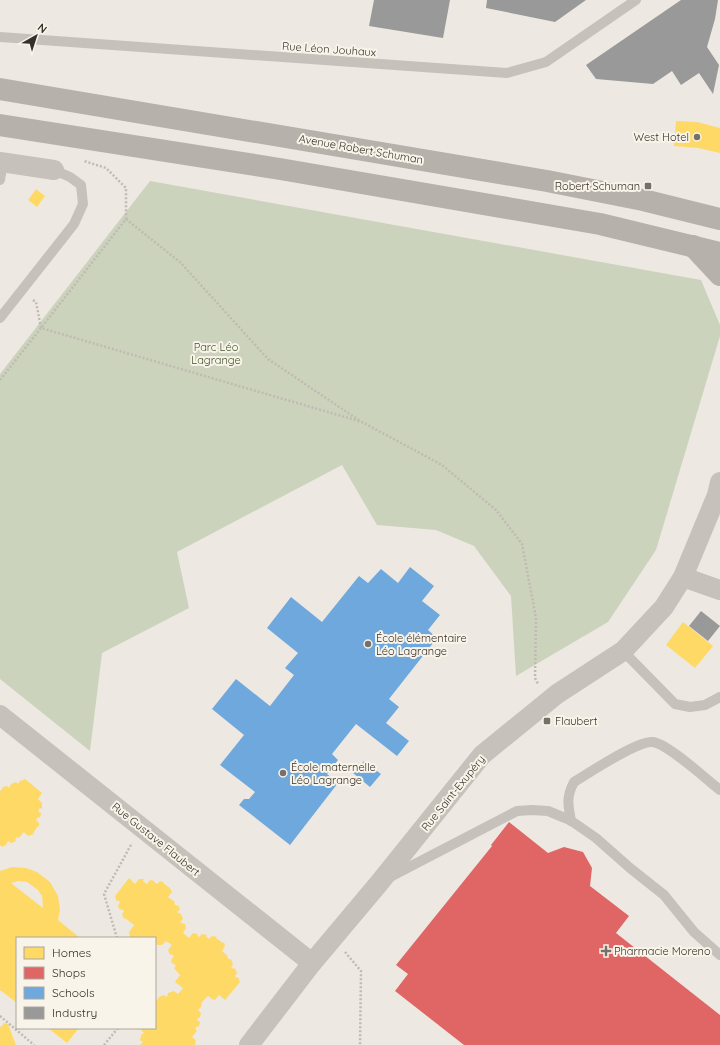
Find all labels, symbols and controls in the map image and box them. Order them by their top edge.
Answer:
north arrow [16,16,56,56]
text: N [35,20,50,36]
street label: Rue Léon Jouhaux [281,39,377,59]
place label: West Hotel [633,130,689,144]
street label: Avenue Robert Schuman [298,131,424,167]
marker: West Hotel [692,132,702,142]
place label: Robert Schuman [555,179,640,193]
marker: Robert Schuman [643,181,653,191]
park label: Parc Léo Lagrange [191,340,241,367]
place label: École élémentaire Léo Lagrange [376,631,467,658]
marker: École élémentaire Léo Lagrange [363,639,373,649]
place label: Flaubert [555,714,598,728]
marker: Flaubert [542,716,552,726]
street label: Rue Saint-Exupéry [418,752,488,834]
place label: École maternelle Léo Lagrange [291,760,376,787]
marker: École maternelle Léo Lagrange [278,768,288,778]
street label: Rue Gustave Flaubert [109,799,203,879]
legend [16,937,156,1029]
place label: Pharmacie Moreno [614,944,711,958]
text: Homes [52,945,92,960]
marker: Pharmacie Moreno [601,946,611,956]
text: Shops [52,965,86,980]
text: Schools [52,985,95,1000]
text: Industry [52,1005,97,1020]

